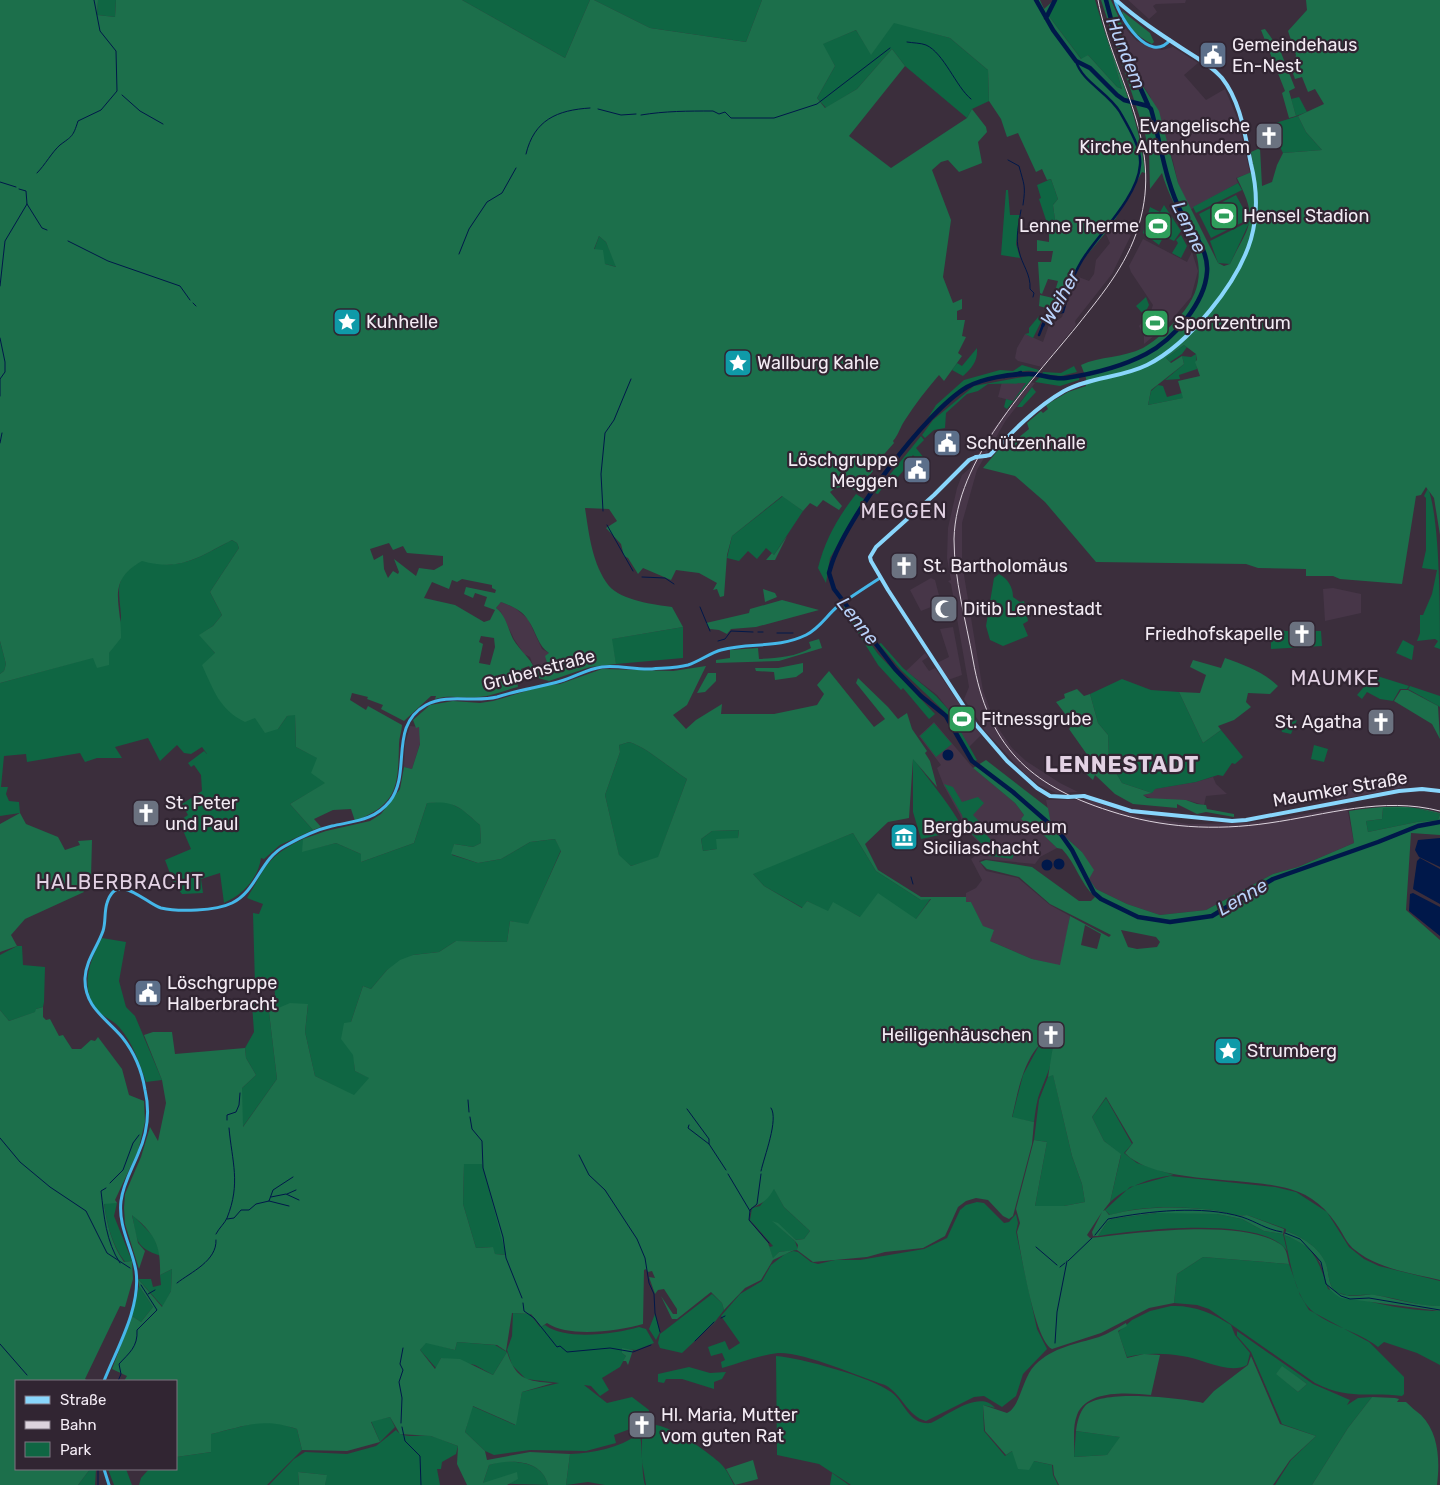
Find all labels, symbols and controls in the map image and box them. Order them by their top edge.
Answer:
water label: Hundem [1101,14,1151,92]
place label: Gemeindehaus En-Nest [1232,34,1357,77]
public building icon: Gemeindehaus En-Nest [1198,40,1228,70]
place label: Evangelische Kirche Altenhundem [1079,115,1250,158]
church icon: Evangelische Kirche Altenhundem [1254,121,1284,151]
water label: Lenne [1167,197,1211,257]
sports icon: Hensel Stadion [1209,201,1239,231]
place label: Hensel Stadion [1243,205,1369,227]
sports icon: Lenne Therme [1143,211,1173,241]
place label: Lenne Therme [1019,215,1139,237]
water label: Weiher [1035,266,1085,330]
place icon: Kuhhelle [332,307,362,337]
sports icon: Sportzentrum [1140,308,1170,338]
place label: Kuhhelle [366,311,438,333]
place label: Sportzentrum [1174,312,1291,334]
place icon: Wallburg Kahle [723,348,753,378]
place label: Wallburg Kahle [757,352,879,374]
public building icon: Schützenhalle [932,428,962,458]
place label: Schützenhalle [966,432,1086,454]
place label: Löschgruppe Meggen [788,449,898,492]
public building icon: Löschgruppe Meggen [902,455,932,485]
district label: MEGGEN [860,499,948,523]
church icon: St. Bartholomäus [889,551,919,581]
place label: St. Bartholomäus [923,555,1068,577]
water label: Lenne [832,592,884,650]
mosque icon: Ditib Lennestadt [929,594,959,624]
place label: Ditib Lennestadt [963,598,1102,620]
church icon: Friedhofskapelle [1287,619,1317,649]
place label: Friedhofskapelle [1145,623,1283,645]
street label: Grubenstraße [481,644,597,696]
district label: MAUMKE [1290,666,1380,690]
sports icon: Fitnessgrube [947,704,977,734]
church icon: St. Agatha [1366,707,1396,737]
place label: Fitnessgrube [981,708,1091,730]
place label: St. Agatha [1275,711,1362,733]
district label: LENNESTADT [1045,751,1199,778]
street label: Maumker Straße [1271,766,1409,812]
place label: St. Peter und Paul [165,792,238,835]
church icon: St. Peter und Paul [131,798,161,828]
place label: Bergbaumuseum Siciliaschacht [923,816,1067,859]
museum icon: Bergbaumuseum Siciliaschacht [889,822,919,852]
district label: HALBERBRACHT [36,870,204,894]
water label: Lenne [1213,873,1272,921]
place label: Löschgruppe Halberbracht [167,972,277,1015]
public building icon: Löschgruppe Halberbracht [133,978,163,1008]
church icon: Heiligenhäuschen [1036,1020,1066,1050]
place label: Heiligenhäuschen [881,1024,1032,1046]
place icon: Strumberg [1213,1036,1243,1066]
place label: Strumberg [1247,1040,1337,1062]
legend [15,1380,178,1470]
text: Straße [60,1391,106,1409]
place label: Hl. Maria, Mutter vom guten Rat [661,1404,798,1447]
church icon: Hl. Maria, Mutter vom guten Rat [627,1410,657,1440]
text: Bahn [60,1416,97,1434]
text: Park [60,1441,91,1459]

